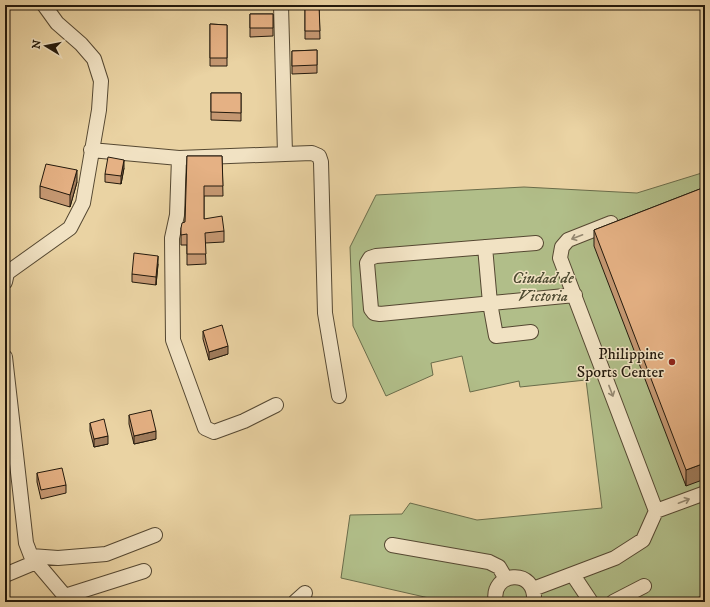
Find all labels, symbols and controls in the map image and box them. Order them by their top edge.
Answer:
north arrow [26,26,66,66]
text: N [29,39,45,50]
one-way arrow [572,233,584,241]
park label: Ciudad de Victoria [512,268,574,306]
place label: Philippine Sports Center [577,344,664,382]
marker: Philippine Sports Center [667,357,677,367]
one-way arrow [608,384,616,396]
one-way arrow [678,497,690,505]

